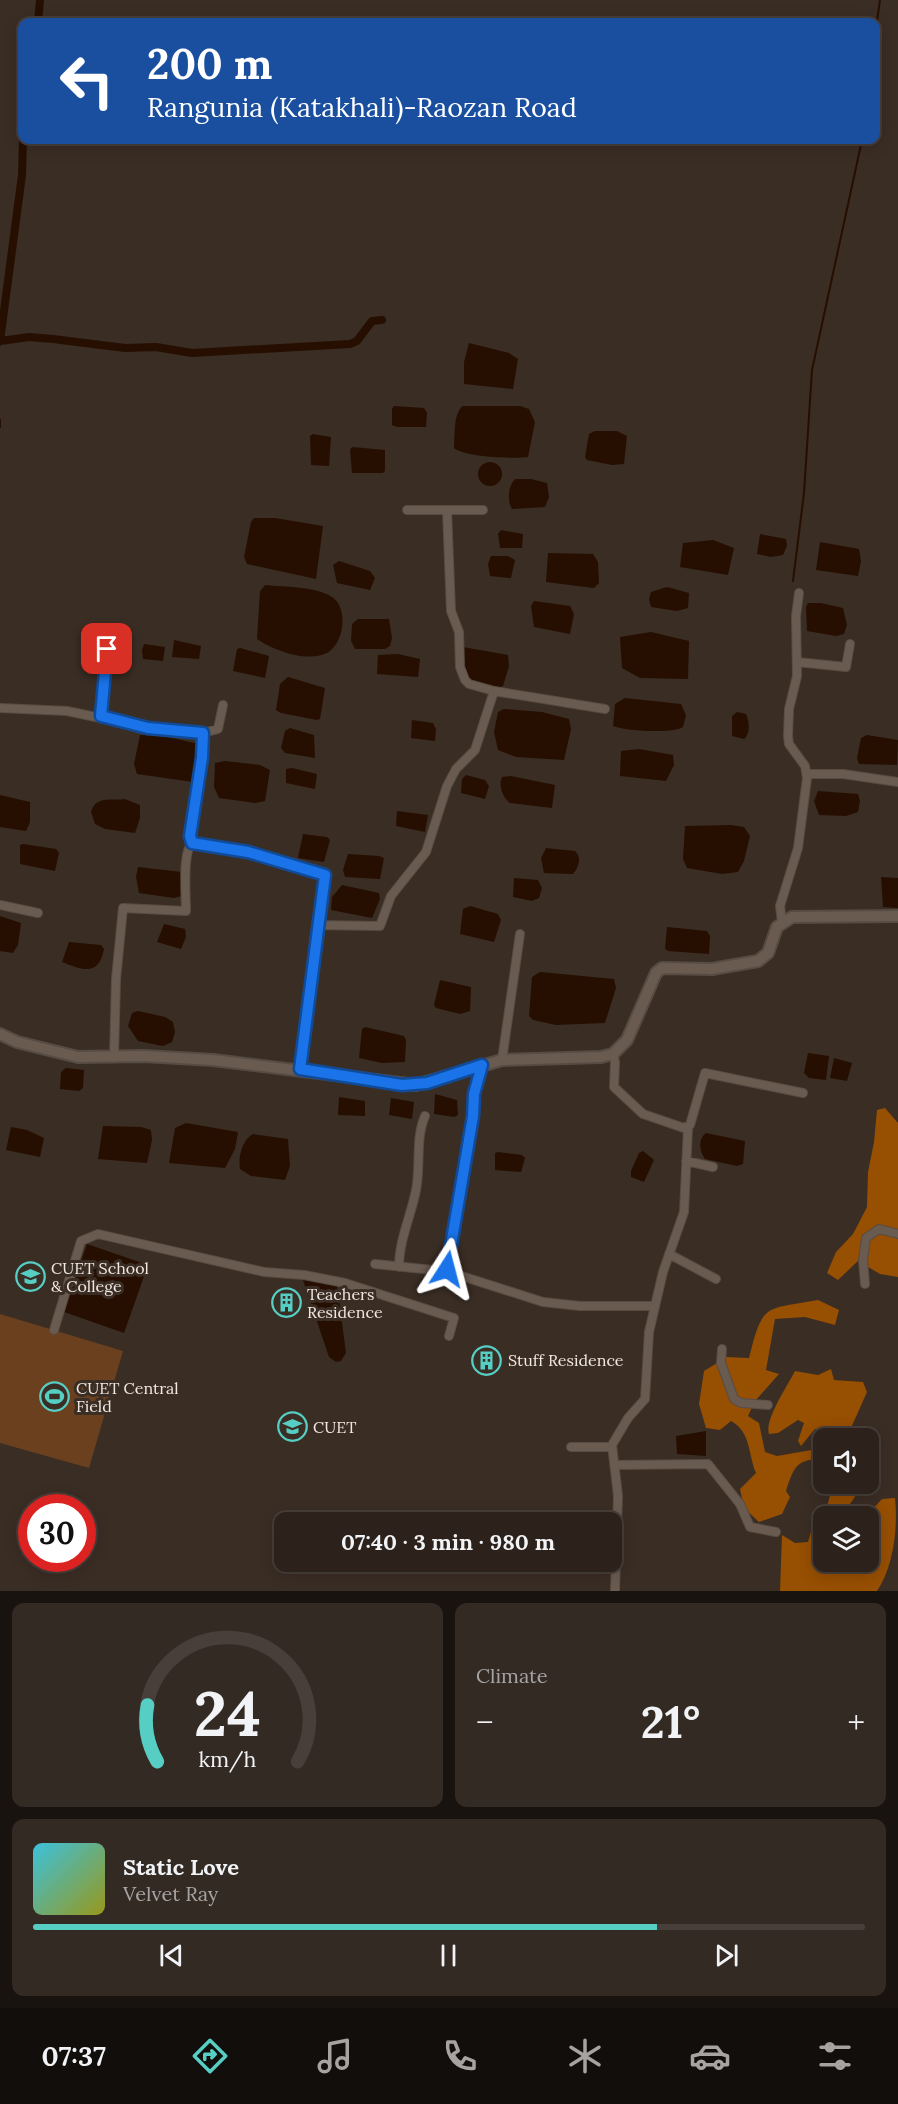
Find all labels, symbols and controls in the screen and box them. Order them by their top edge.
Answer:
text: 200 m [147,37,273,91]
icon: left [48,42,126,120]
text: Rangunia (Katakhali)-Raozan Road [147,90,577,124]
pin [81,623,132,674]
icon: arrive [90,632,123,665]
position arrow [415,1237,479,1301]
place label: CUET School & College [51,1258,149,1296]
school or university icon: CUET School & College [14,1261,46,1293]
place label: Teachers Residence [307,1284,383,1322]
building icon: Teachers Residence [270,1287,302,1319]
building icon: Stuff Residence [471,1344,503,1376]
place label: Stuff Residence [508,1350,624,1370]
place label: CUET Central Field [76,1378,179,1416]
sports icon: CUET Central Field [39,1381,71,1413]
school or university icon: CUET [276,1411,308,1443]
place label: CUET [313,1417,356,1437]
map controls [813,1428,879,1572]
button: sound [813,1428,879,1494]
speed limit sign: 30 [18,1494,96,1572]
button: layers [813,1506,879,1572]
text: 07:40 · 3 min · 980 m [341,1528,555,1556]
text: Climate [476,1663,548,1688]
text: 24 [194,1673,261,1753]
text: 21° [641,1693,700,1750]
text: − [476,1701,494,1743]
text: + [847,1701,865,1743]
text: km/h [199,1745,257,1773]
text: Static Love [123,1853,239,1881]
text: Velvet Ray [123,1881,218,1906]
icon: previous [155,1939,188,1972]
icon: pause [432,1939,465,1972]
icon: next [710,1939,743,1972]
icon: directions [189,2035,231,2077]
icon: music [314,2035,356,2077]
icon: phone [439,2035,481,2077]
icon: climate [564,2035,606,2077]
icon: car [689,2035,731,2077]
icon: filters [814,2035,856,2077]
text: 07:37 [42,2039,106,2073]

